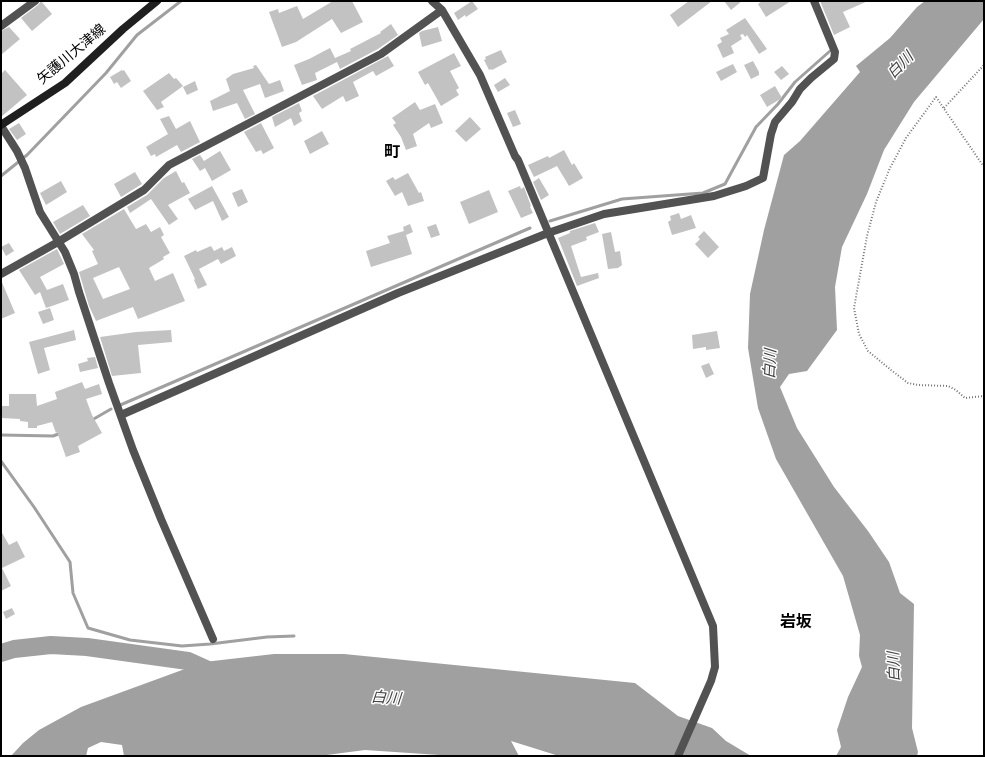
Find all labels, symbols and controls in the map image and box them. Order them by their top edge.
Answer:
street label: 矢護川大津線 [34,22,110,88]
water label: 白川 [884,49,918,83]
district label: 町 [384,143,400,163]
water label: 白川 [761,349,781,379]
district label: 岩坂 [780,613,812,633]
water label: 白川 [885,652,905,682]
water label: 白川 [370,689,402,709]

